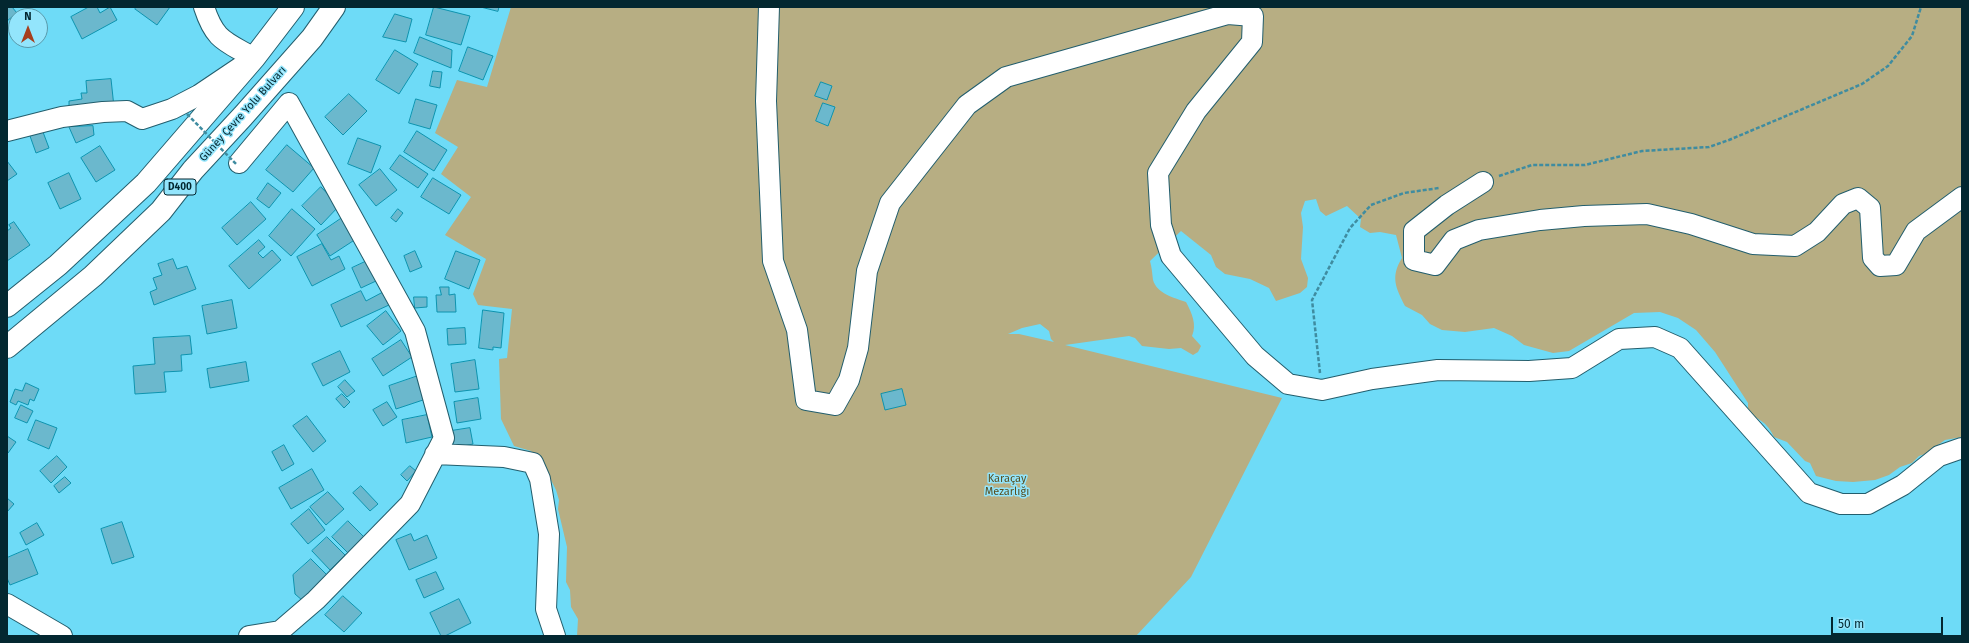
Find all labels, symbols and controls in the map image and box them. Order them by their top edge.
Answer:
north arrow [8,8,48,48]
text: N [24,10,32,23]
street label: Güney Çevre Yolu Bulvarı [197,64,289,164]
road number: D400 [164,179,196,195]
park label: Karaçay Mezarlığı [985,472,1029,498]
scale bar [1833,609,1945,635]
text: 50 m [1838,617,1864,631]

